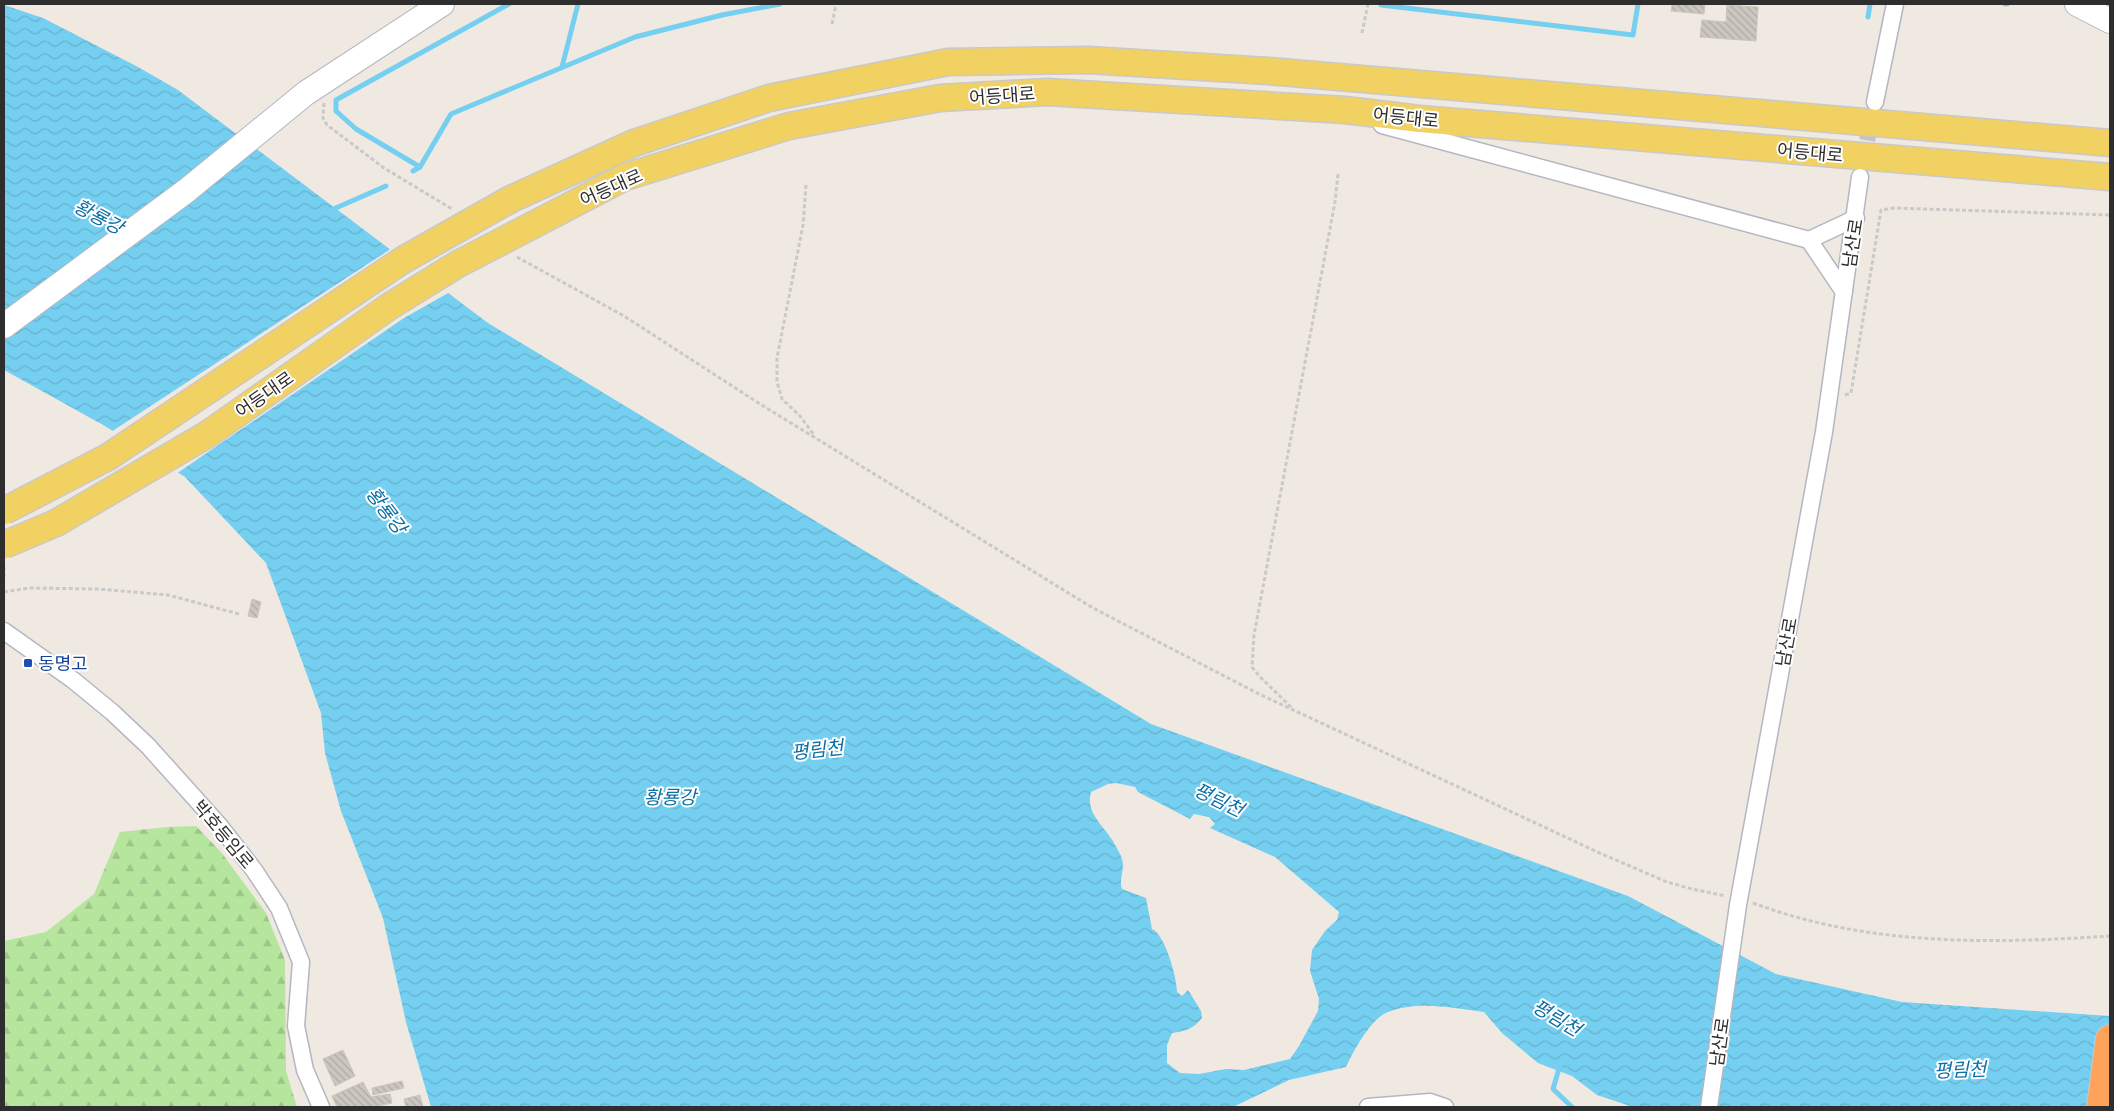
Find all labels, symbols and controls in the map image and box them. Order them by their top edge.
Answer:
street label: 어등대로 [968,82,1036,108]
street label: 어등대로 [1372,103,1440,131]
street label: 어등대로 [1776,138,1844,166]
street label: 어등대로 [576,163,646,211]
water label: 황룡강 [70,194,130,240]
street label: 남산로 [1837,217,1867,269]
street label: 어등대로 [231,366,297,422]
water label: 황룡강 [362,482,413,540]
street label: 남산로 [1771,616,1801,668]
place label: 동명고 [38,652,88,674]
marker: 동명고 [22,657,34,669]
water label: 평림천 [790,735,846,763]
water label: 평림천 [1190,777,1249,821]
water label: 황룡강 [644,785,699,808]
street label: 박호등임로 [189,795,259,873]
water label: 평림천 [1529,994,1587,1041]
street label: 남산로 [1705,1016,1733,1068]
water label: 평림천 [1933,1057,1988,1081]

